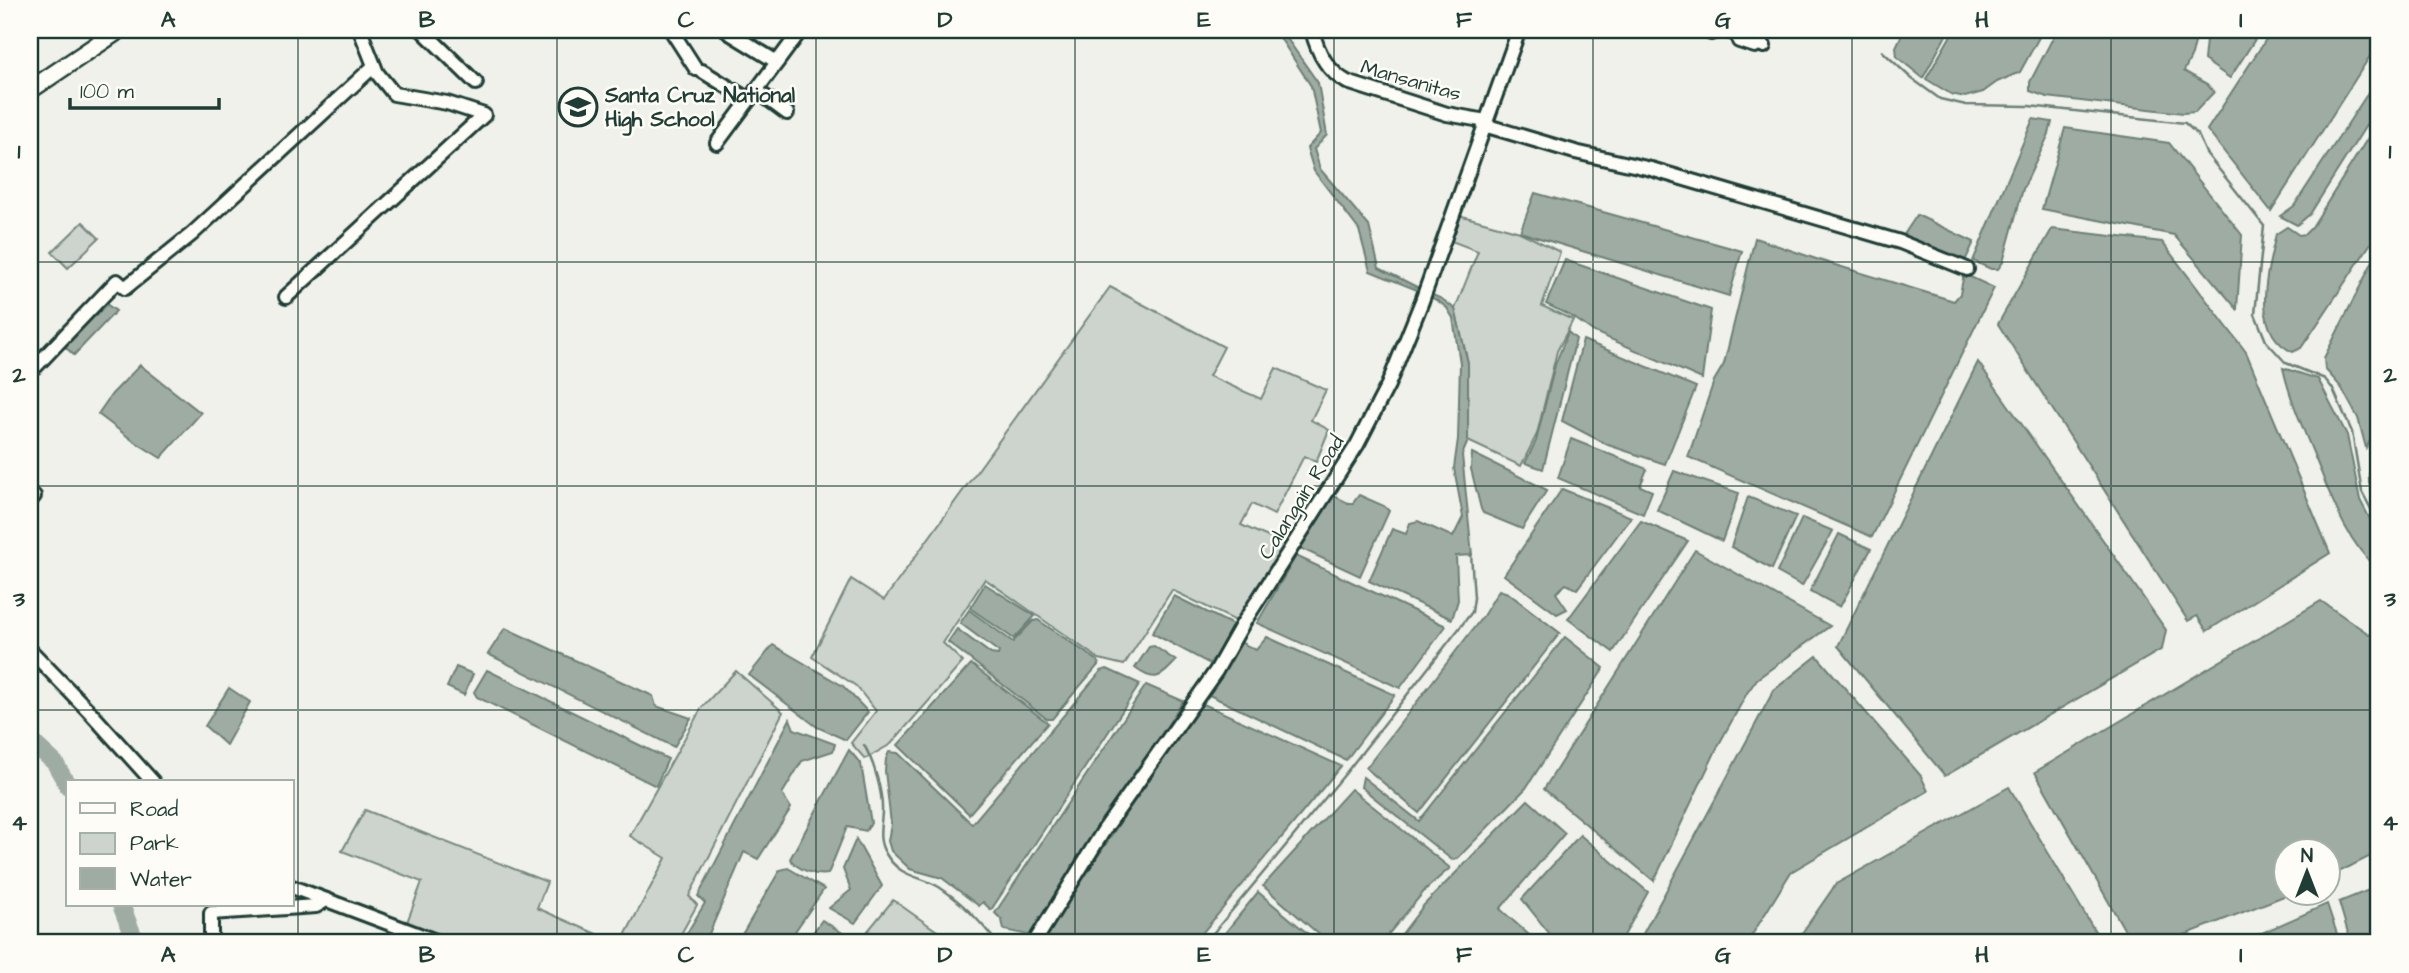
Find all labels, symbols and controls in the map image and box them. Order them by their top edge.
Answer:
text: A [161,4,176,36]
text: B [419,4,436,36]
text: C [678,4,695,36]
text: D [938,4,953,36]
text: E [1197,4,1211,36]
text: F [1456,4,1473,36]
text: G [1715,4,1731,36]
text: H [1975,4,1989,36]
text: I [2239,4,2243,36]
street label: Mansanitas [1357,52,1464,109]
scale bar [70,66,219,110]
text: 100 m [80,77,135,106]
place label: Santa Cruz National High School [604,81,796,136]
school or university icon: Santa Cruz National High School [557,86,599,128]
text: 1 [18,135,21,167]
text: 1 [2389,135,2392,167]
text: 2 [11,359,26,391]
text: 2 [2382,359,2397,391]
street label: Calangain Road [1252,429,1353,566]
text: 3 [12,583,25,615]
text: 3 [2383,583,2396,615]
legend [66,780,294,906]
text: Road [130,795,178,824]
text: 4 [11,807,27,839]
text: 4 [2382,807,2398,839]
text: Park [130,829,179,858]
north arrow [2272,836,2342,906]
text: N [2301,843,2313,870]
text: Water [130,865,192,894]
text: A [161,939,176,971]
text: B [419,939,436,971]
text: C [678,939,695,971]
text: D [938,939,953,971]
text: E [1197,939,1211,971]
text: F [1456,939,1473,971]
text: G [1715,939,1731,971]
text: H [1975,939,1989,971]
text: I [2239,939,2243,971]

